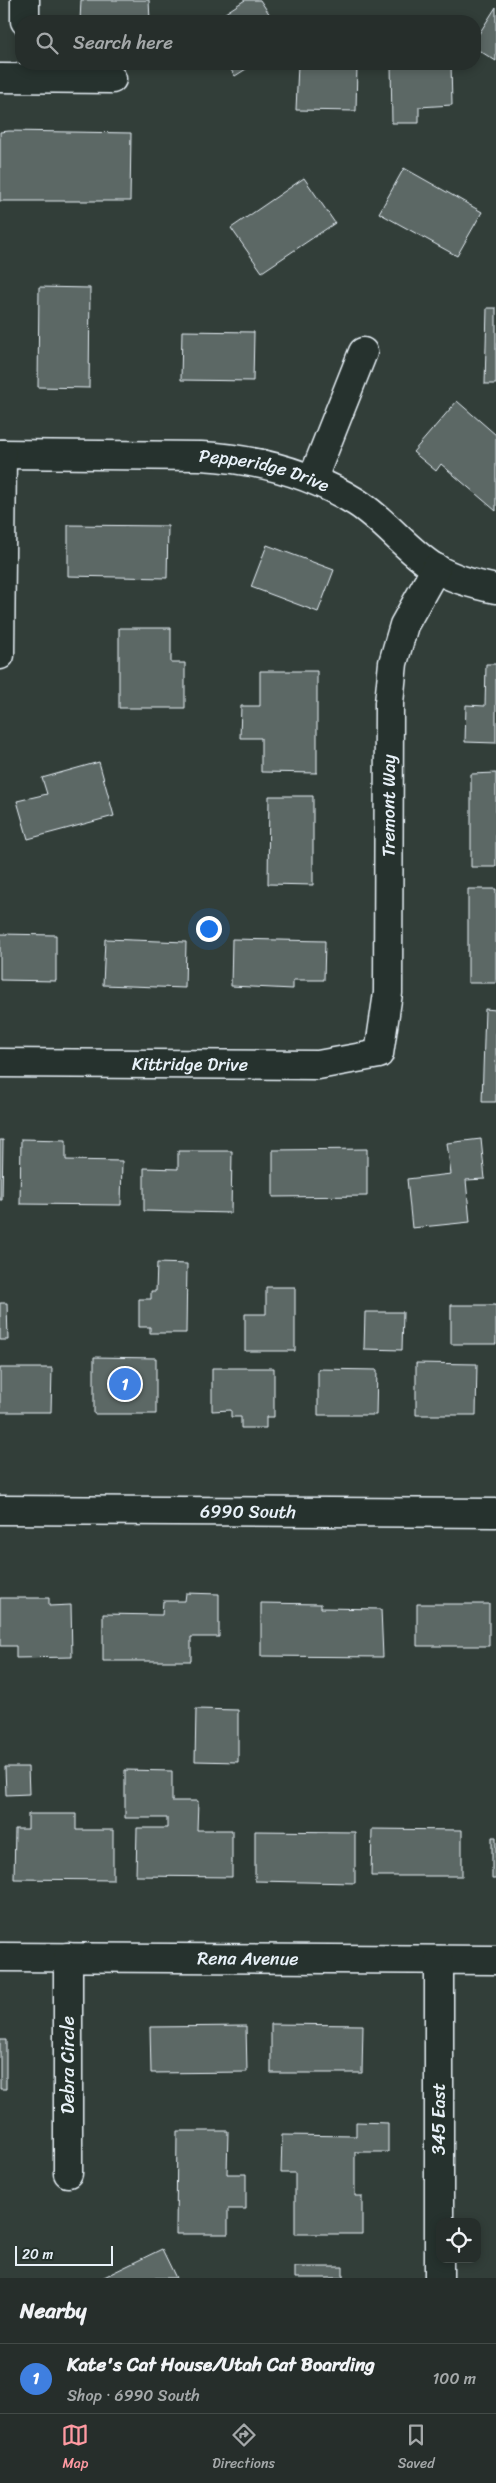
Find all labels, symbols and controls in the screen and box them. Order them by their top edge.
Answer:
search box [15,15,481,70]
text: Search here [73,26,173,59]
icon: search [33,29,61,57]
street label: Pepperidge Drive [198,440,335,501]
street label: Tremont Way [372,754,405,857]
your location [196,916,222,942]
street label: Kittridge Drive [132,1048,248,1081]
pin: 1 [109,1365,141,1403]
street label: 6990 South [200,1495,296,1528]
street label: Rena Avenue [197,1942,299,1975]
street label: Debra Circle [52,2016,84,2114]
street label: 345 East [423,2083,455,2155]
map controls [436,2218,481,2263]
button: locate [436,2218,481,2263]
text: 20 m [22,2242,53,2267]
scale bar [15,2243,112,2266]
text: Nearby [20,2292,86,2330]
text: Kate's Cat House/Utah Cat Boarding [67,2348,375,2381]
text: 1 [33,2364,39,2393]
text: 100 m [432,2364,476,2393]
text: Shop · 6990 South [67,2381,200,2410]
tab: Map [61,2421,89,2476]
tab: Directions [212,2421,275,2476]
tab: Saved [398,2421,435,2476]

